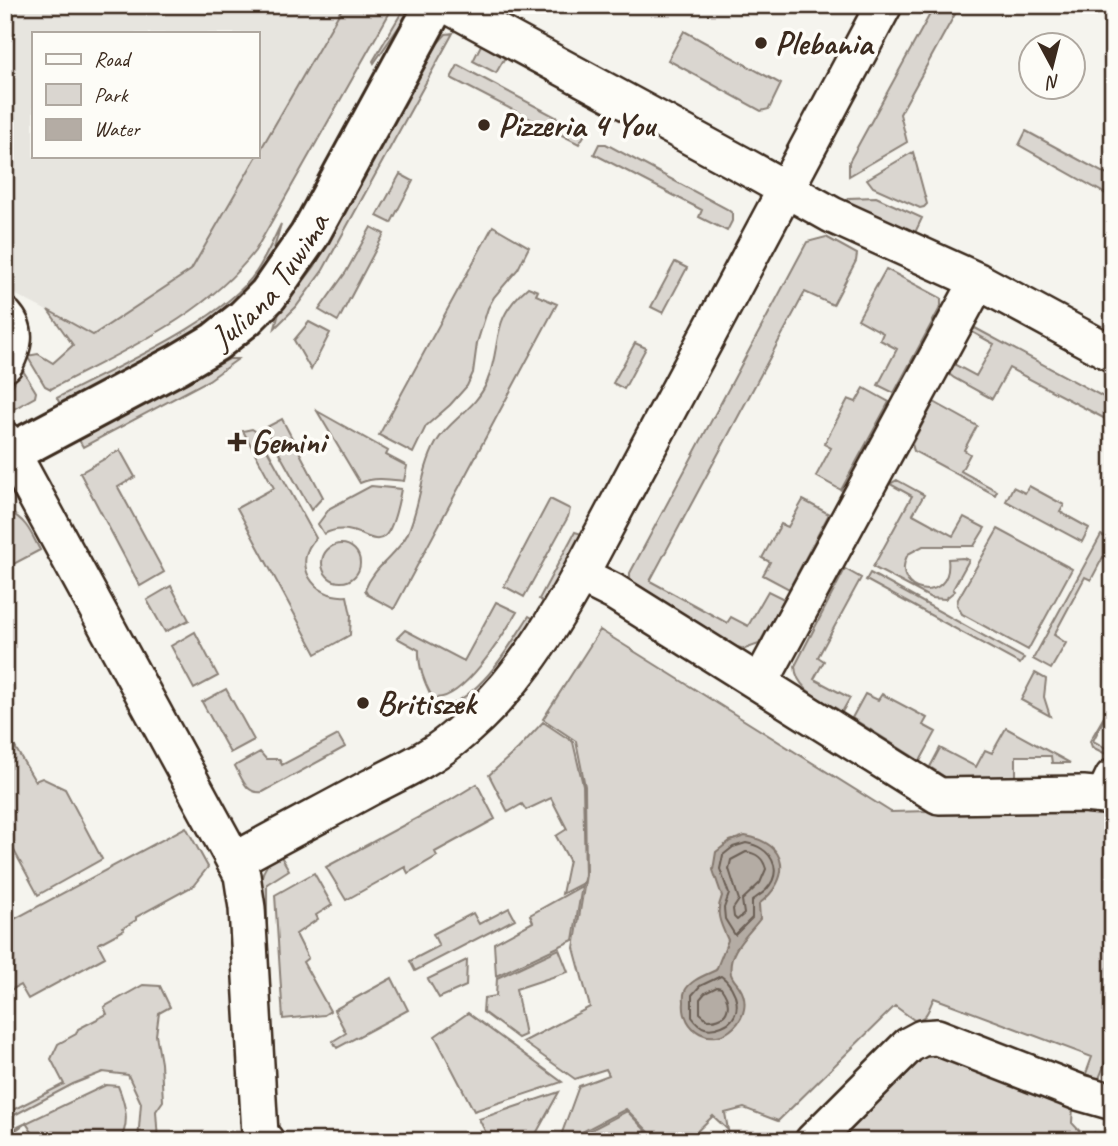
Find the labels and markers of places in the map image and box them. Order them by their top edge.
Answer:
place label: Plebania [775,22,874,64]
marker: Plebania [753,35,769,51]
place label: Pizzeria 4 You [498,104,658,146]
marker: Pizzeria 4 You [476,117,492,133]
place label: Gemini [251,421,330,463]
marker: Gemini [229,434,245,450]
place label: Britiszek [377,682,478,724]
marker: Britiszek [355,695,371,711]

